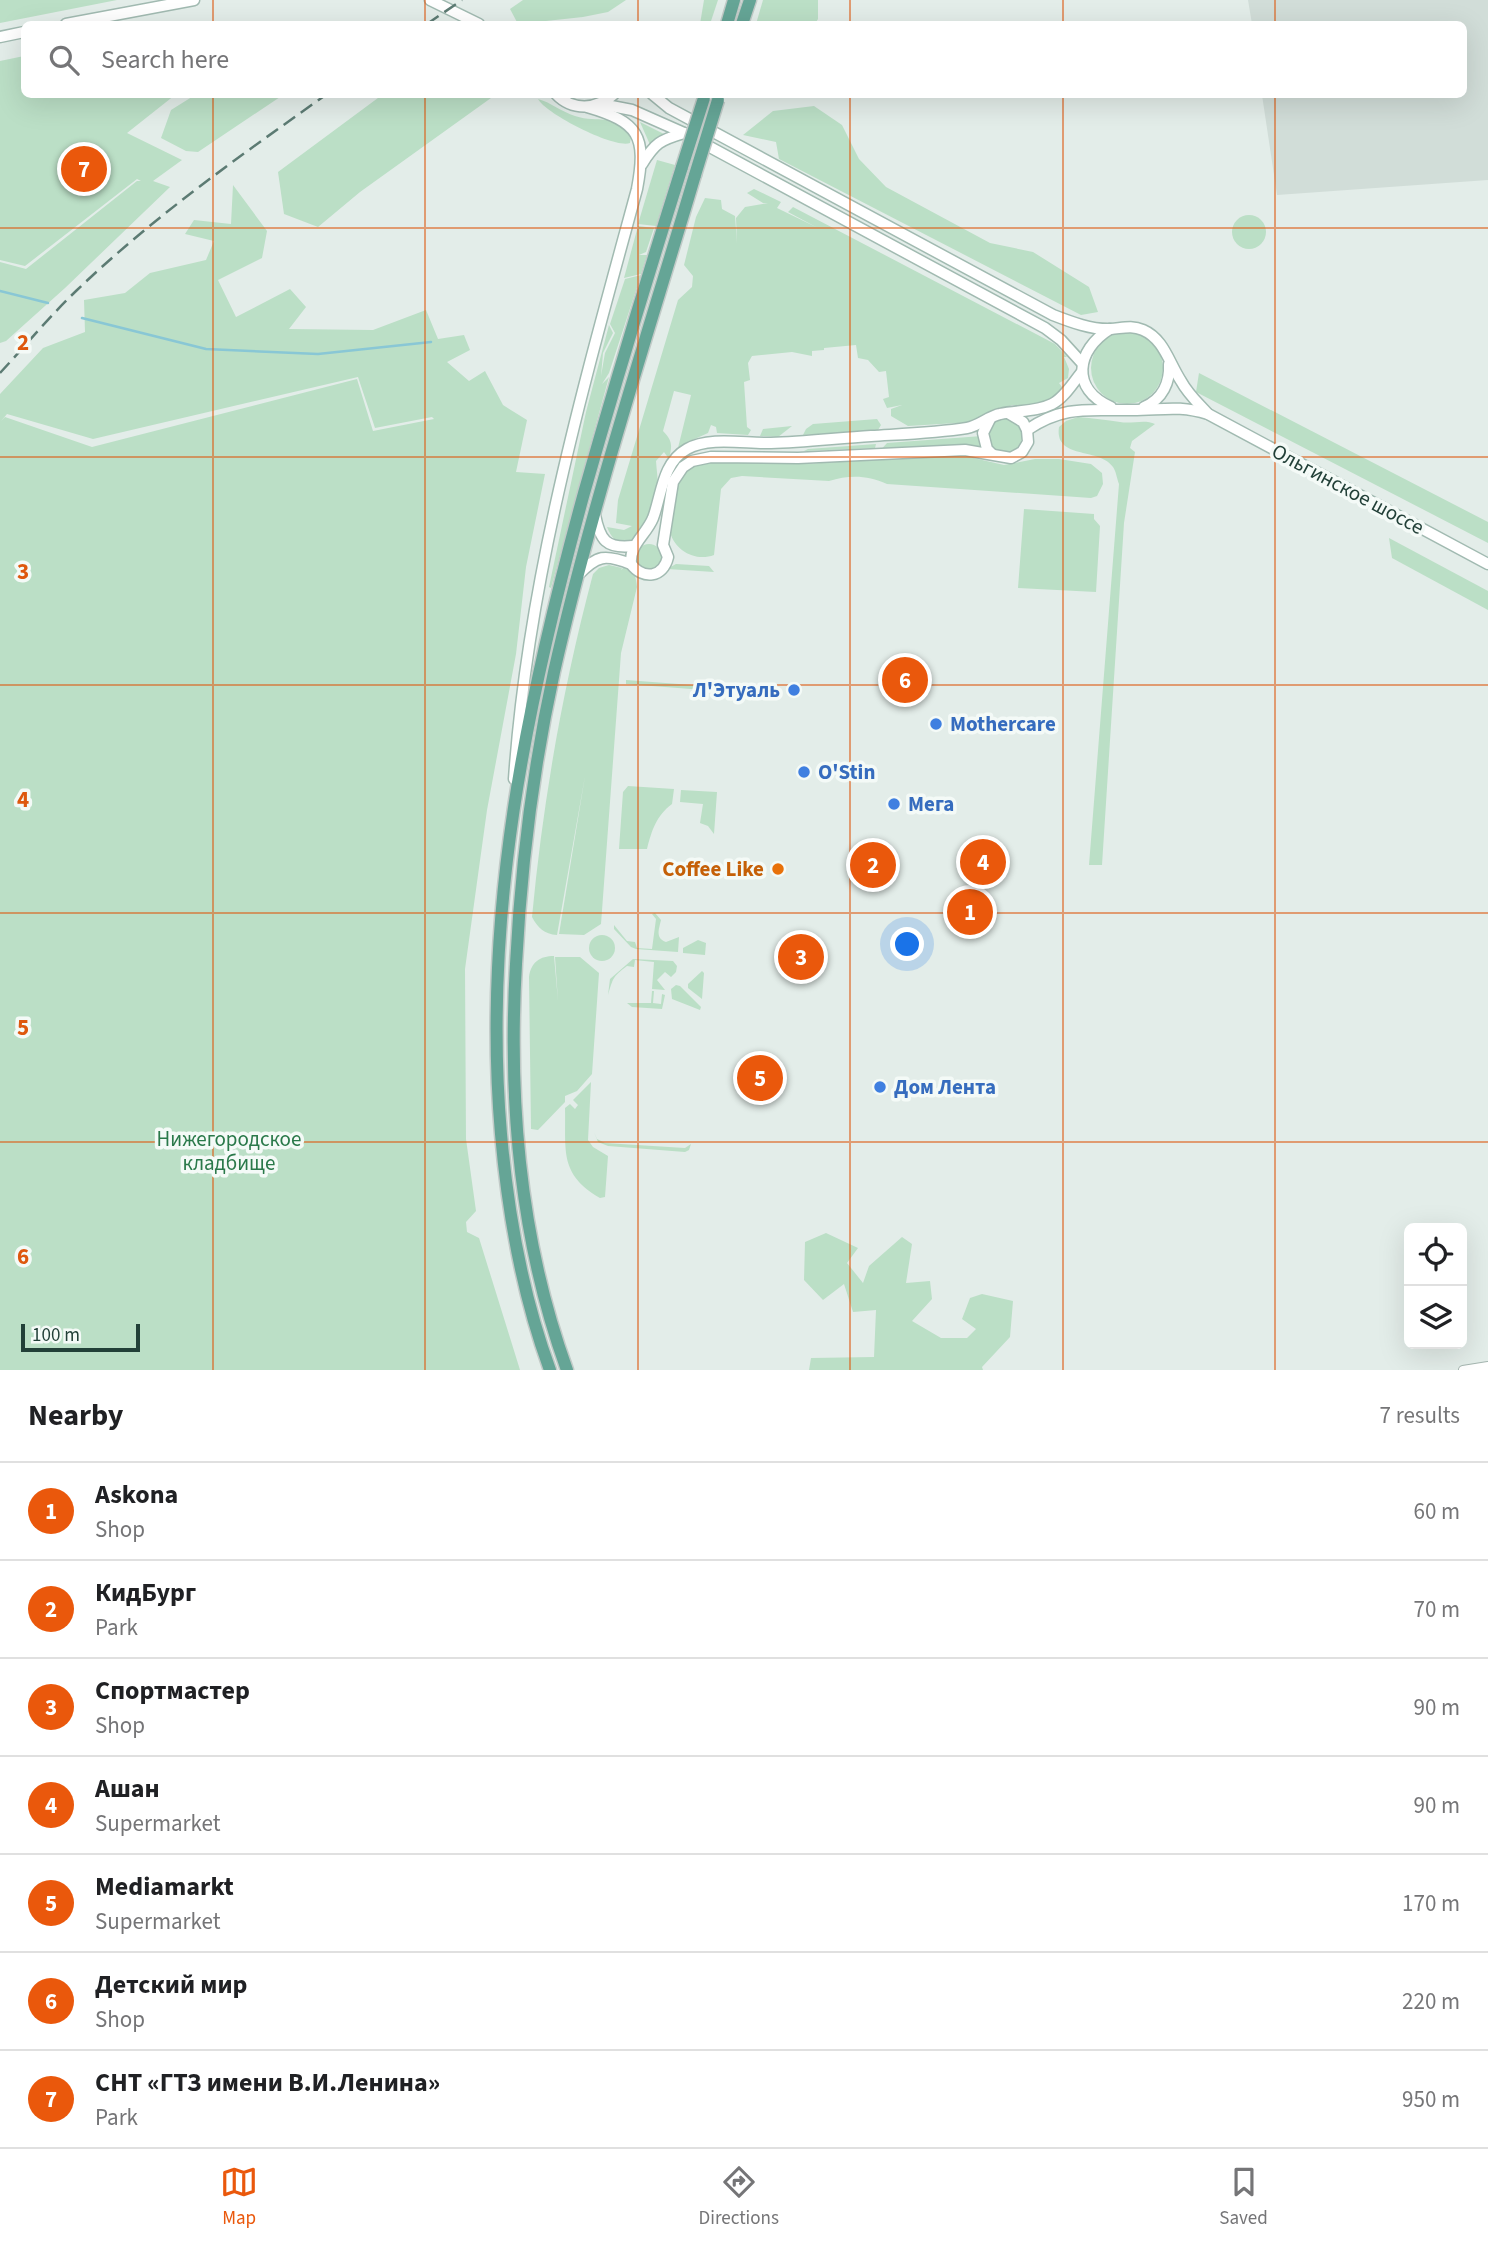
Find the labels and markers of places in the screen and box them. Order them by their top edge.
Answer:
pin: 7 [61,143,107,195]
pin: 6 [882,654,928,706]
place label: Л'Этуаль [692,675,780,705]
marker: Л'Этуаль [786,682,802,698]
place label: Mothercare [950,709,1056,739]
marker: Mothercare [928,716,944,732]
place label: O'Stin [818,757,875,787]
marker: O'Stin [796,764,812,780]
place label: Мега [908,789,954,819]
marker: Мега [886,796,902,812]
pin: 4 [960,836,1006,888]
pin: 2 [850,839,896,891]
place label: Coffee Like [662,854,764,884]
marker: Coffee Like [770,861,786,877]
pin: 1 [947,886,993,938]
pin: 3 [778,931,824,983]
pin: 5 [737,1052,783,1104]
place label: Дом Лента [894,1072,996,1102]
marker: Дом Лента [872,1079,888,1095]

